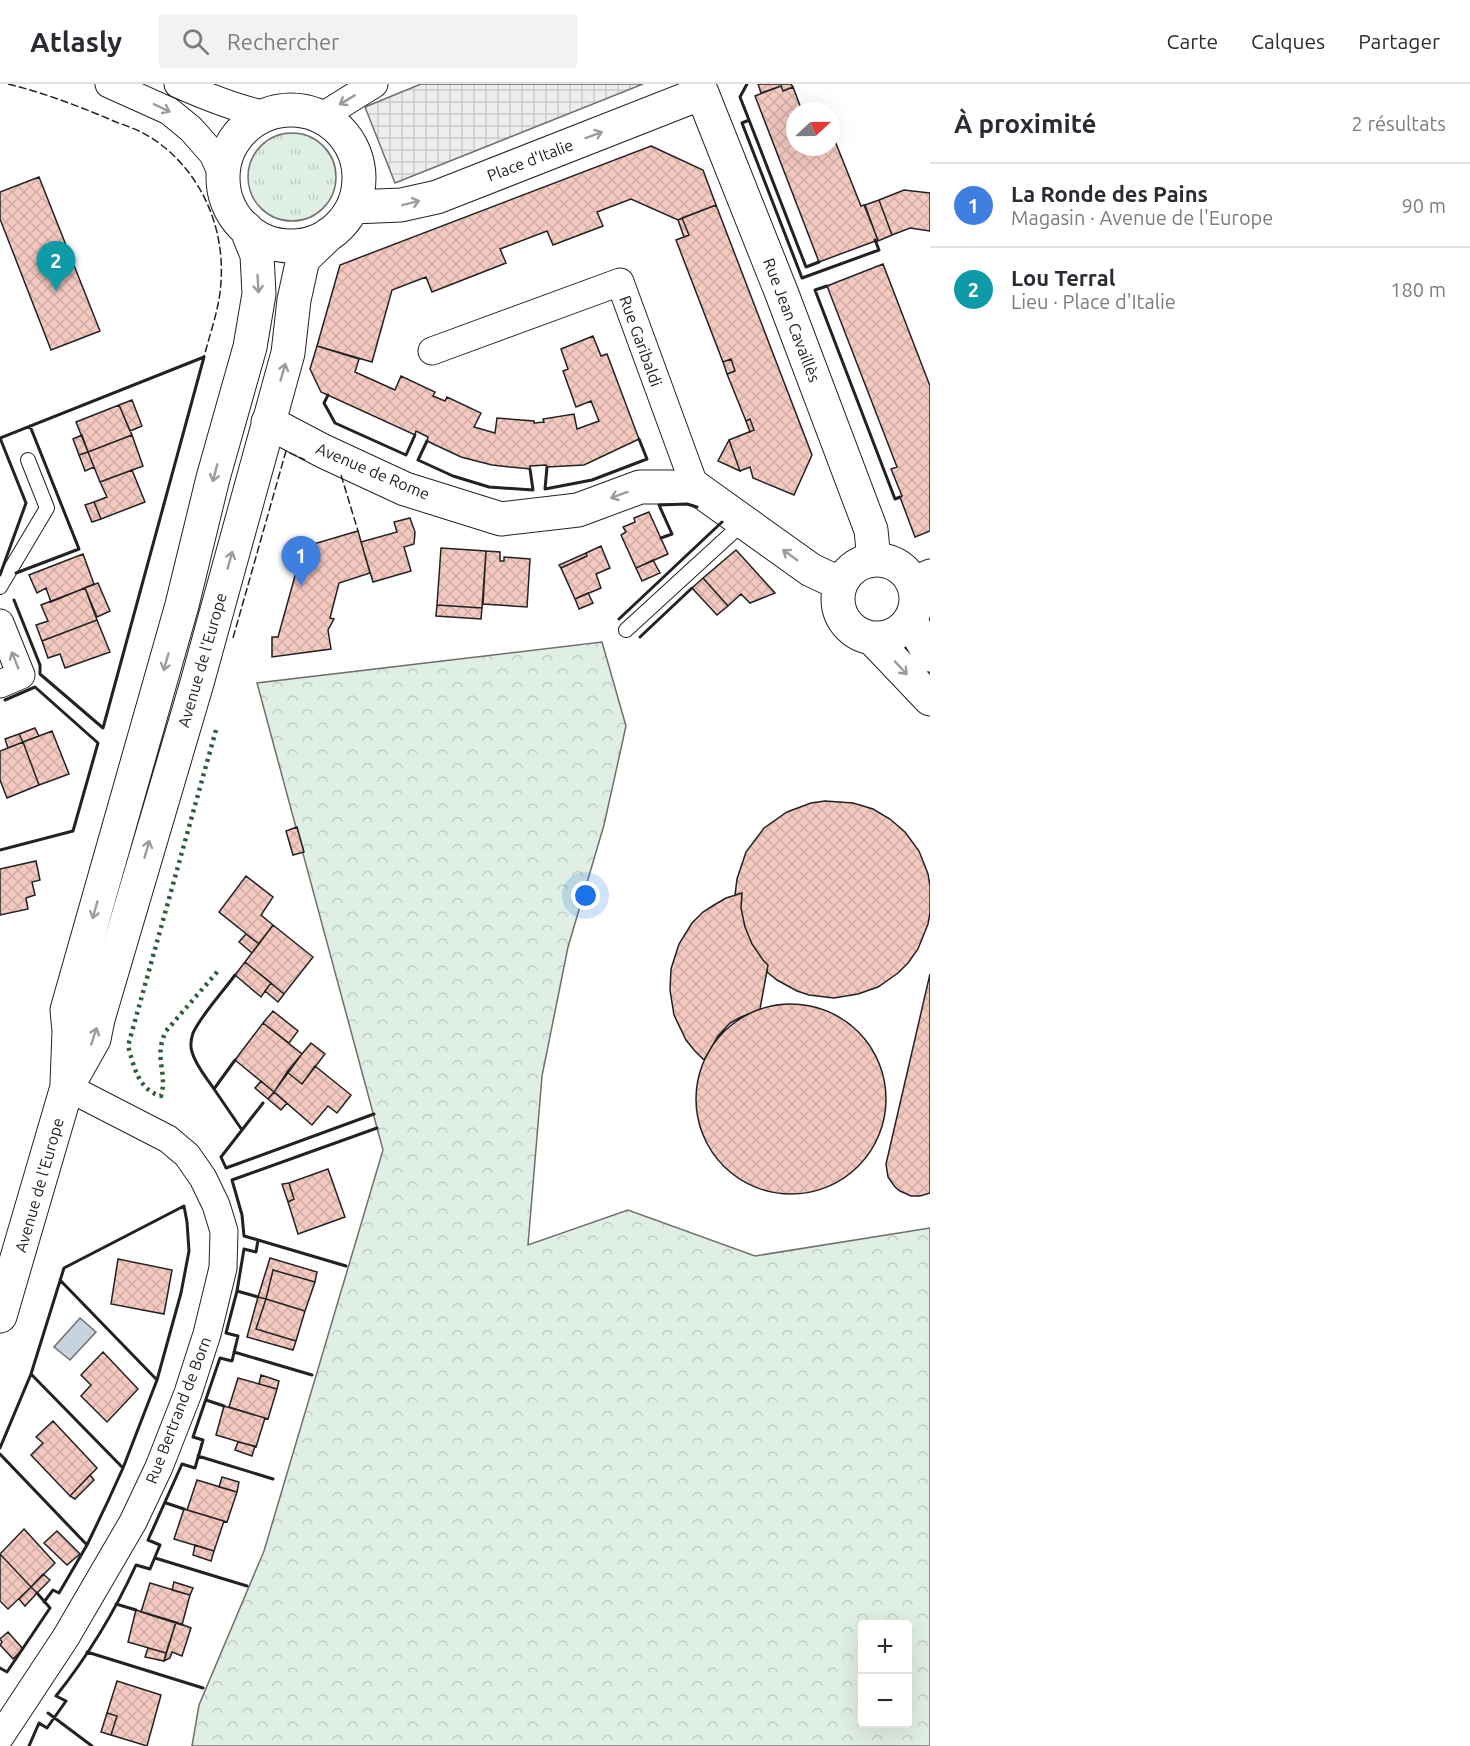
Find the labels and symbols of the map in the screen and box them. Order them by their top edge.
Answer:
one-way arrow [339,94,356,106]
north arrow [786,102,840,156]
one-way arrow [153,103,171,115]
one-way arrow [584,129,602,140]
street label: Place d'Italie [484,135,576,185]
one-way arrow [401,196,420,208]
pin: 2 [36,242,76,291]
street label: Rue Jean Cavaillès [760,255,824,385]
one-way arrow [253,274,264,293]
street label: Rue Garibaldi [616,293,666,389]
one-way arrow [277,363,289,382]
street label: Avenue de Rome [314,439,432,503]
one-way arrow [209,464,220,483]
one-way arrow [610,491,629,502]
pin: 1 [282,536,320,586]
one-way arrow [783,549,799,561]
one-way arrow [225,551,236,570]
street label: Avenue de l'Europe [174,591,230,729]
one-way arrow [9,651,20,669]
one-way arrow [160,652,171,671]
one-way arrow [894,661,908,676]
one-way arrow [142,839,153,858]
your location [571,881,600,910]
one-way arrow [89,900,101,919]
one-way arrow [89,1027,100,1046]
street label: Avenue de l'Europe [11,1116,67,1254]
street label: Rue Bertrand de Born [142,1334,214,1486]

